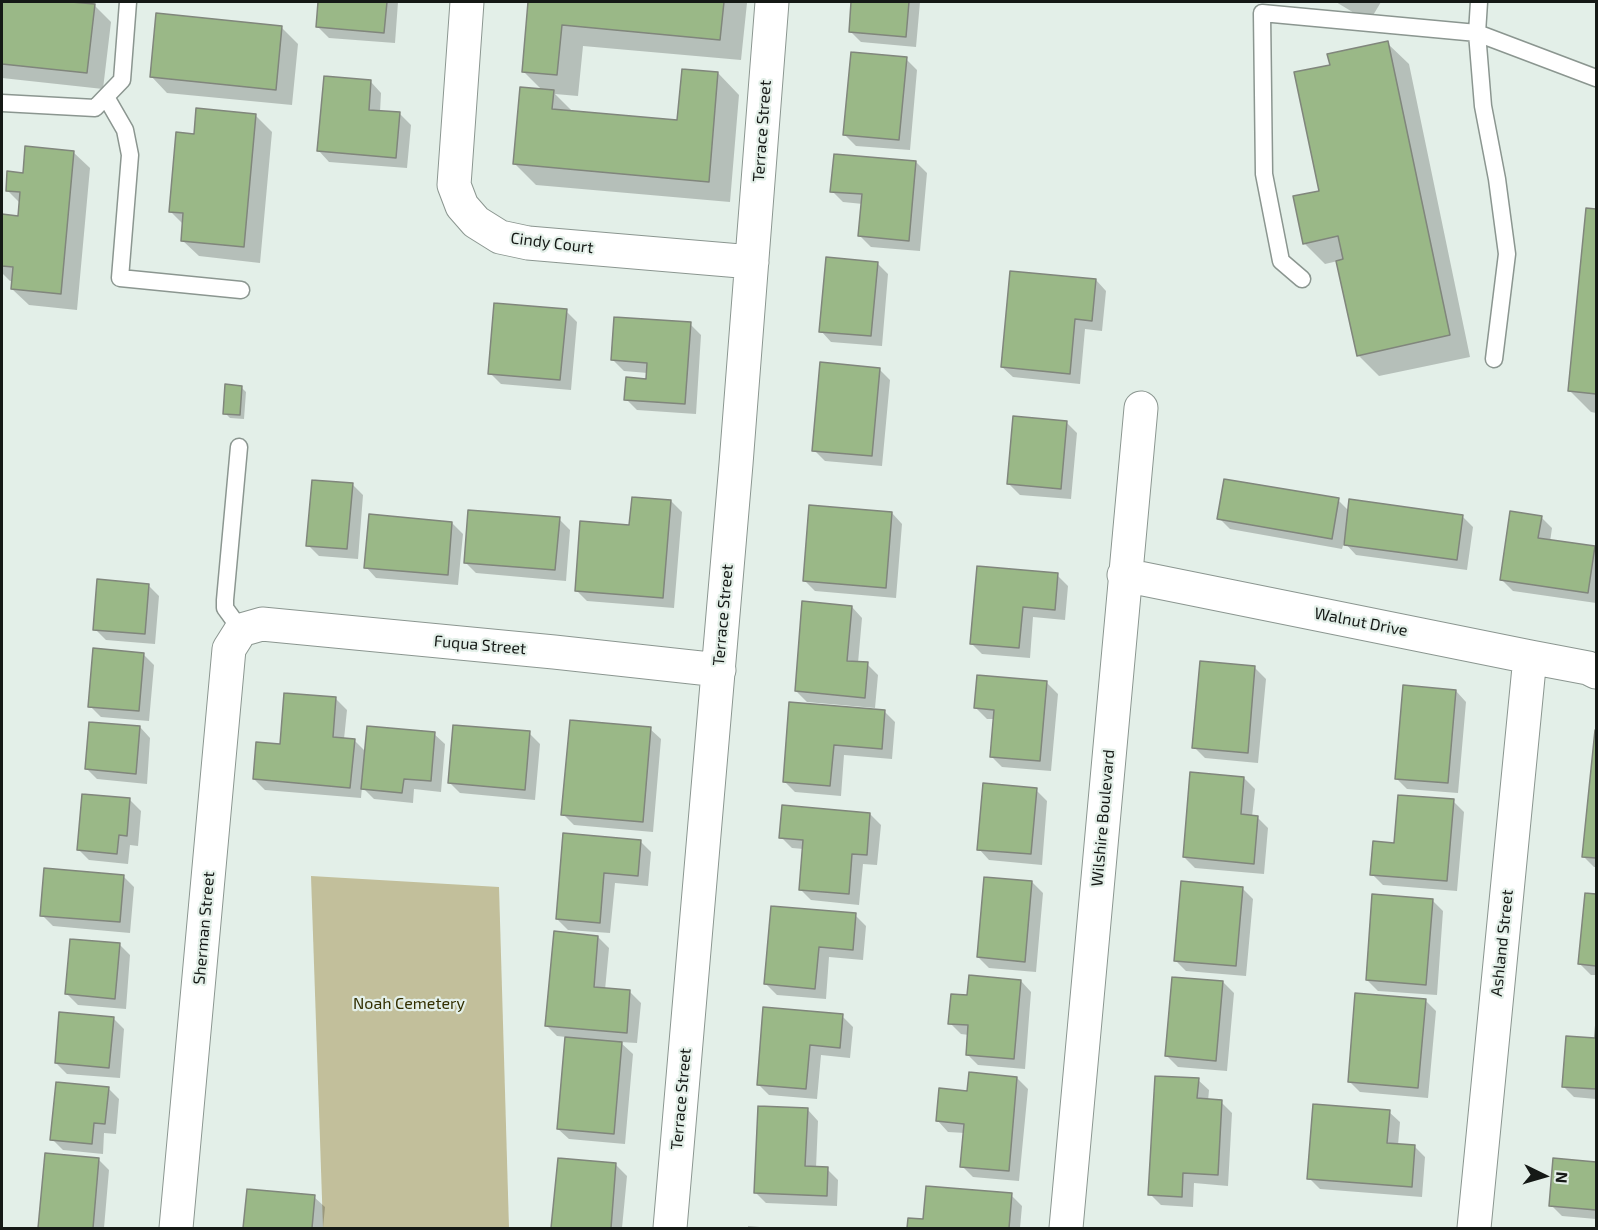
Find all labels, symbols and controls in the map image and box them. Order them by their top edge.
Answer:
street label: Terrace Street [749,79,775,183]
street label: Cindy Court [509,228,595,258]
street label: Terrace Street [709,563,737,667]
street label: Walnut Drive [1313,604,1409,640]
street label: Fuqua Street [433,631,527,659]
street label: Wilshire Boulevard [1087,749,1119,887]
street label: Sherman Street [189,871,219,985]
street label: Ashland Street [1487,889,1517,997]
park label: Noah Cemetery [353,994,465,1014]
street label: Terrace Street [667,1047,695,1151]
north arrow [1514,1146,1574,1206]
text: N [1552,1171,1572,1184]

